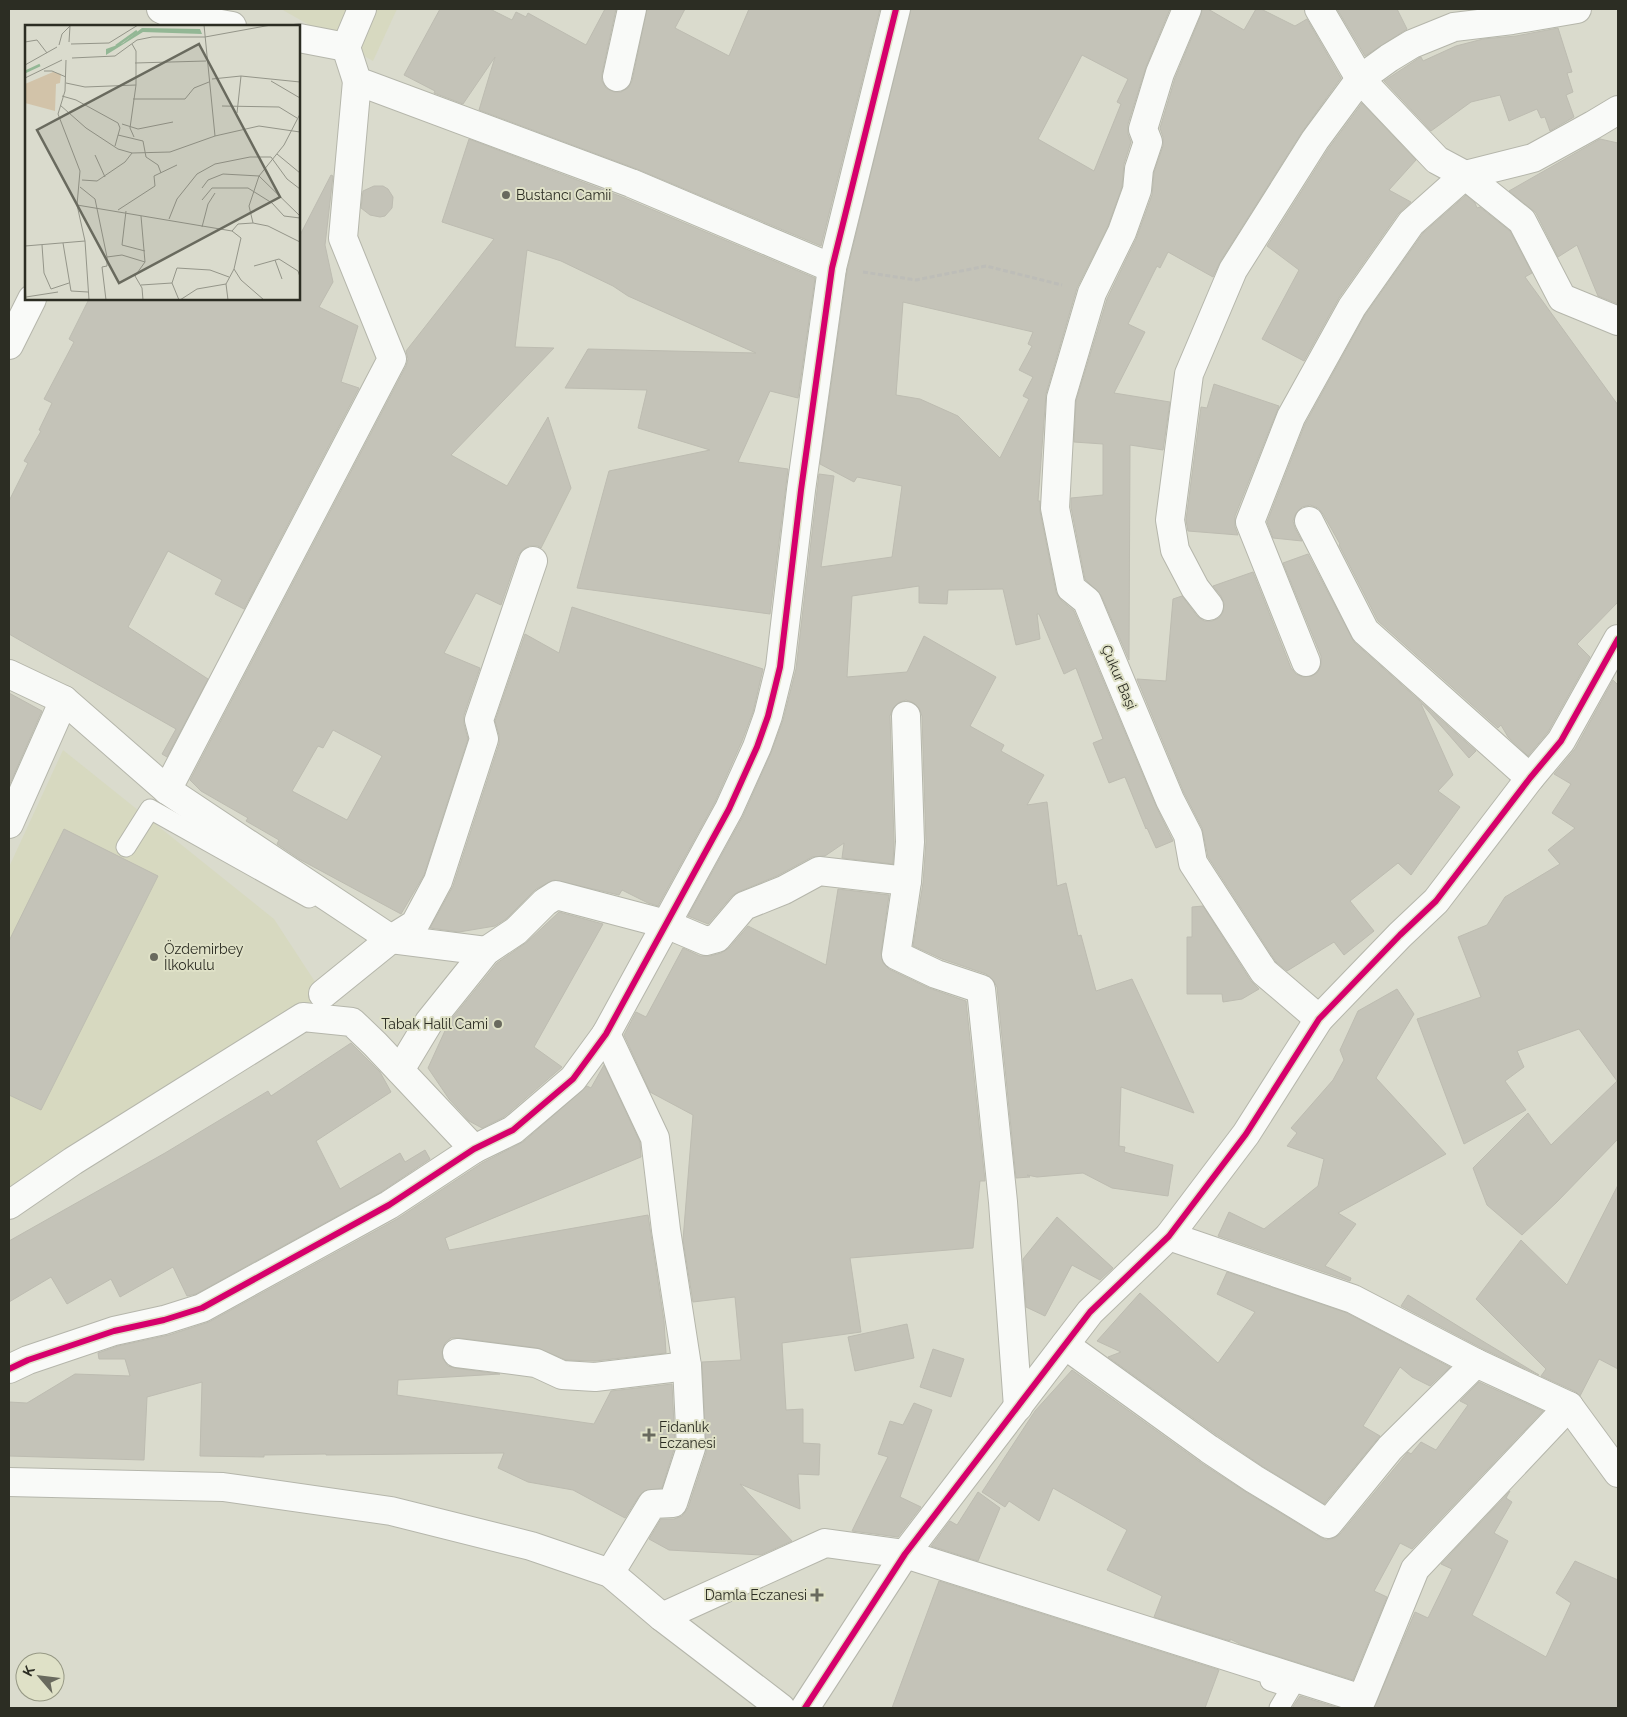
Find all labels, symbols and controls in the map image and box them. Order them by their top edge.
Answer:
inset map [25,25,300,300]
place label: Bustancı Camii [516,187,611,203]
marker: Bustancı Camii [500,189,512,201]
street label: Çukur Başi [1098,642,1140,712]
place label: Özdemirbey İlkokulu [164,939,244,973]
marker: Özdemirbey İlkokulu [148,951,160,963]
place label: Tabak Halil Cami [381,1016,488,1032]
marker: Tabak Halil Cami [492,1018,504,1030]
place label: Fidanlık Eczanesi [659,1419,716,1451]
marker: Fidanlık Eczanesi [643,1429,655,1441]
place label: Damla Eczanesi [705,1587,807,1603]
marker: Damla Eczanesi [811,1589,823,1601]
north arrow [15,1652,65,1702]
text: K [19,1662,38,1679]

